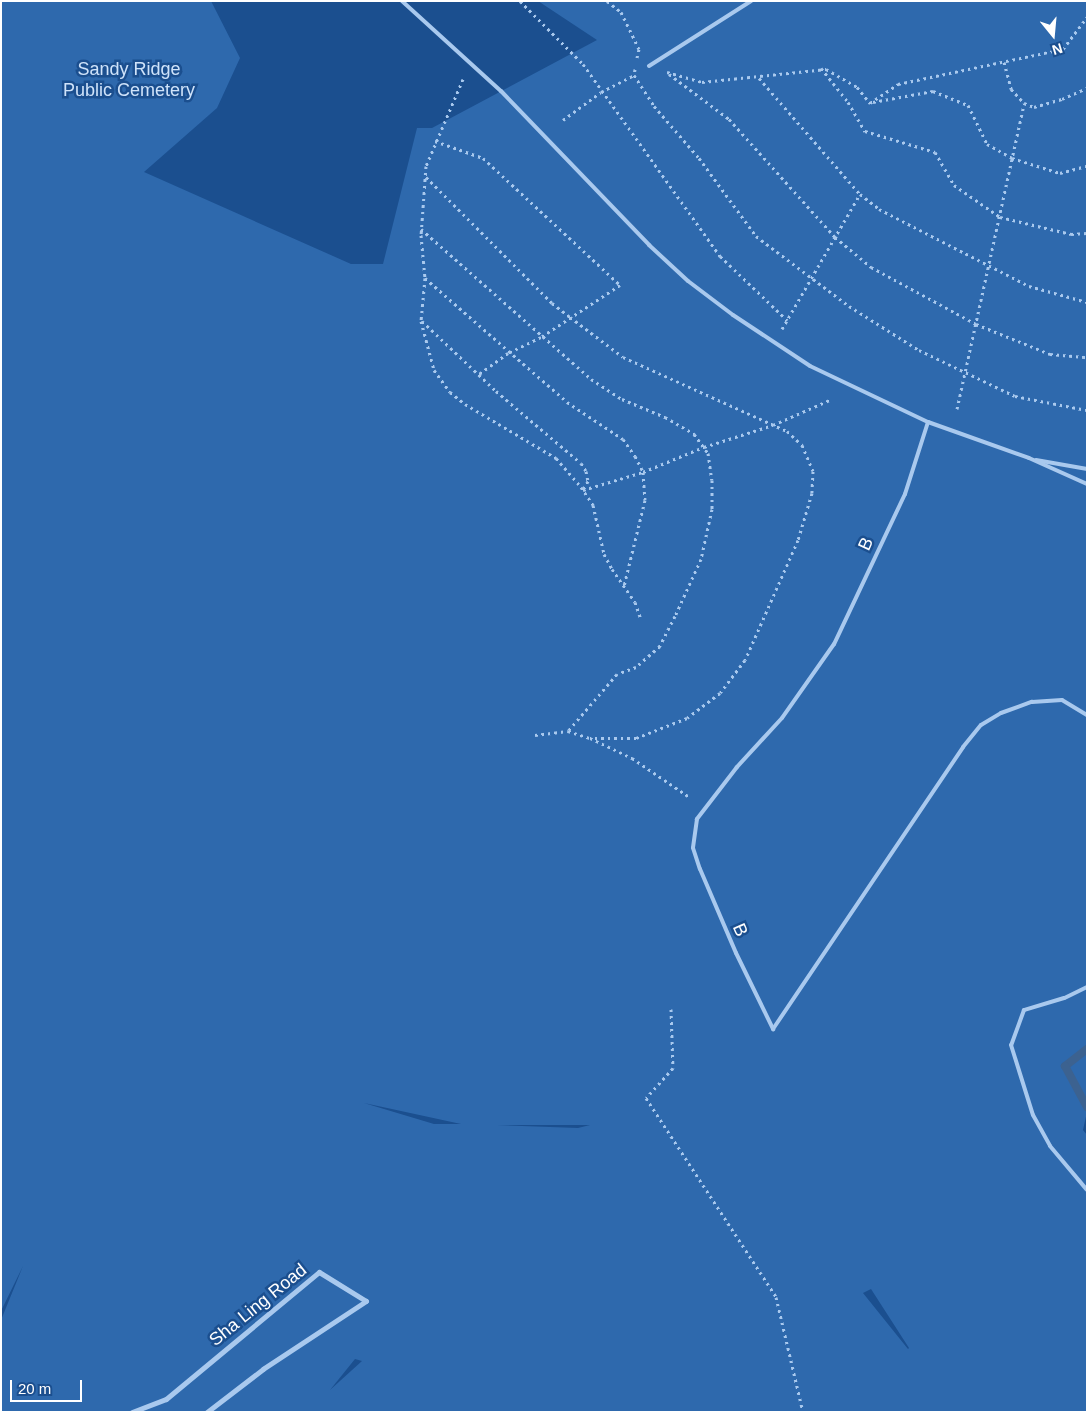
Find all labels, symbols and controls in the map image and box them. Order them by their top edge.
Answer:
north arrow [1028,10,1078,60]
text: N [1050,40,1065,58]
park label: Sandy Ridge Public Cemetery [63,59,195,102]
street label: B [854,534,878,554]
street label: B [728,920,752,940]
street label: Sha Ling Road [205,1259,311,1351]
scale bar [12,1370,85,1402]
text: 20 m [18,1380,51,1397]

